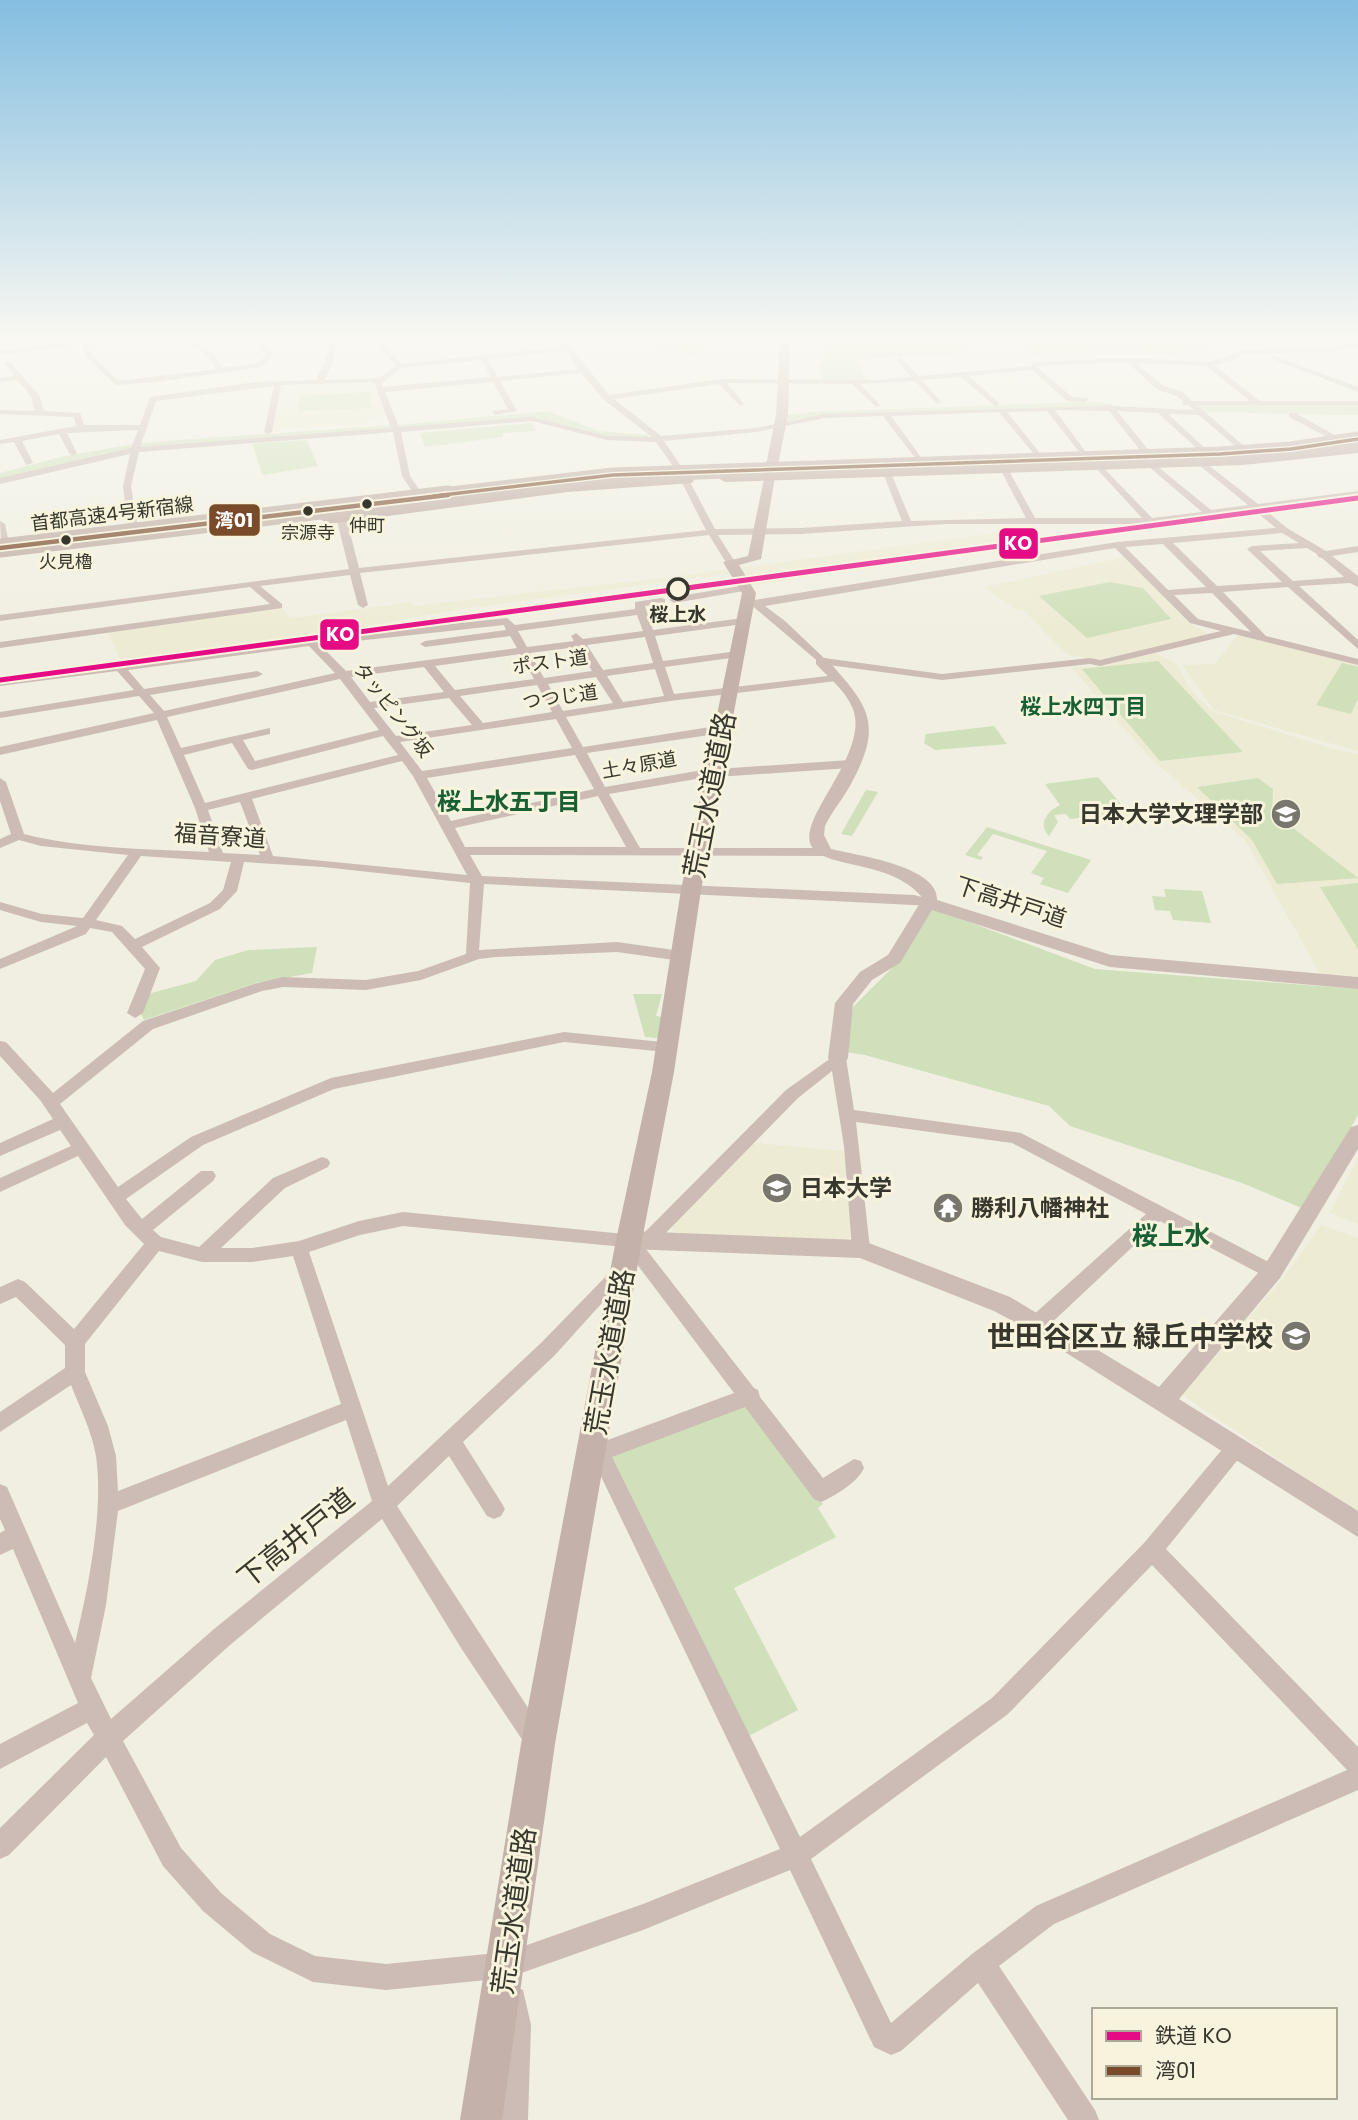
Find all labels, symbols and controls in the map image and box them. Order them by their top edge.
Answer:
street label: 首都高速4号新宿線 [29,491,195,537]
marker: 仲町 [360,497,374,511]
line badge: 湾01 [208,503,261,537]
marker: 宗源寺 [301,504,315,518]
text: 湾01 [215,507,253,534]
place label: 仲町 [349,513,385,538]
place label: 宗源寺 [281,520,335,545]
line badge: KO [998,527,1039,560]
text: KO [1004,530,1032,557]
marker: 火見櫓 [59,533,73,547]
place label: 火見櫓 [39,549,93,574]
marker: 桜上水 [667,578,689,600]
place label: 桜上水 [649,601,707,628]
line badge: KO [319,618,360,651]
text: KO [326,621,354,648]
street label: ポスト道 [510,643,590,681]
street label: タッピング坂 [347,657,439,763]
street label: つつじ道 [520,678,600,716]
district label: 桜上水四丁目 [1020,692,1146,721]
street label: 荒玉水道道路 [675,709,745,881]
street label: 土々原道 [599,745,679,785]
district label: 桜上水五丁目 [437,785,581,818]
school or university icon: 日本大学文理学部 [1269,797,1303,831]
place label: 日本大学文理学部 [1079,798,1263,830]
street label: 福音寮道 [173,817,267,855]
street label: 下高井戸道 [951,869,1071,935]
school or university icon: 日本大学 [760,1171,794,1205]
place label: 日本大学 [800,1172,892,1204]
temple icon: 勝利八幡神社 [931,1191,965,1225]
place label: 勝利八幡神社 [971,1192,1109,1224]
district label: 桜上水 [1132,1218,1210,1254]
street label: 荒玉水道道路 [576,1266,644,1438]
place label: 世田谷区立 緑丘中学校 [987,1317,1273,1356]
school or university icon: 世田谷区立 緑丘中学校 [1279,1319,1313,1353]
street label: 下高井戸道 [229,1479,363,1597]
street label: 荒玉水道道路 [483,1825,545,1997]
legend [1092,2008,1337,2099]
text: 鉄道 KO [1155,2021,1232,2050]
text: 湾01 [1155,2056,1196,2085]

